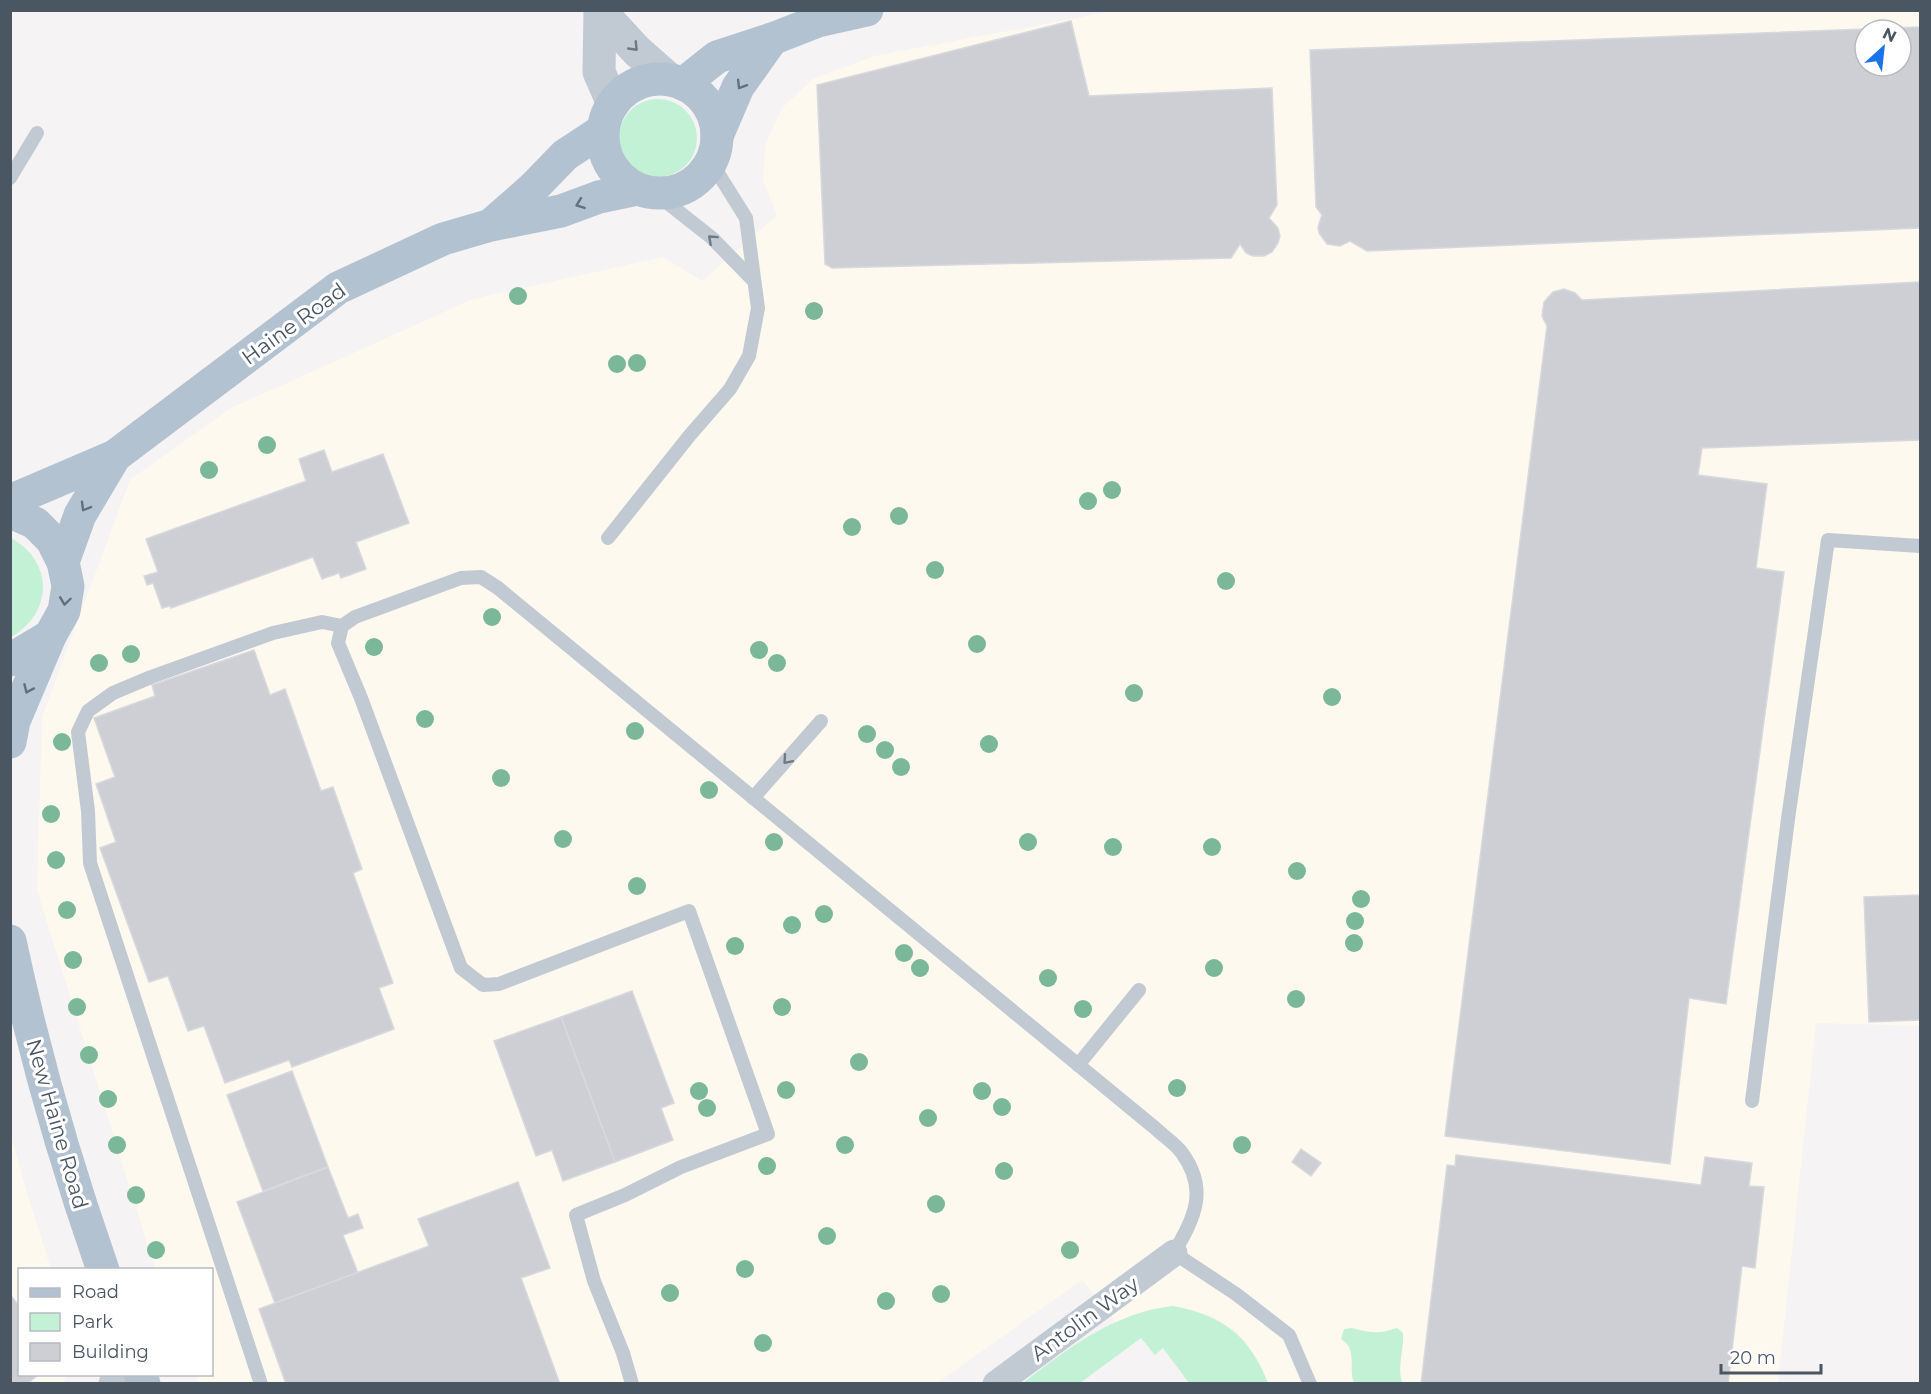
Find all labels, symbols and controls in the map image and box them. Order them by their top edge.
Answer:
north arrow [1853,18,1913,78]
text: N [1880,24,1900,46]
one-way arrow [627,41,638,51]
one-way arrow [736,79,748,89]
one-way arrow [575,196,586,209]
one-way arrow [708,235,719,246]
street label: Haine Road [237,278,351,370]
one-way arrow [81,501,92,511]
one-way arrow [60,596,72,605]
one-way arrow [23,682,35,693]
one-way arrow [784,753,795,764]
street label: New Haine Road [21,1036,94,1212]
legend [18,1268,213,1376]
street label: Antolin Way [1026,1271,1144,1366]
text: Road [72,1281,119,1303]
text: Park [72,1311,113,1333]
scale bar [1721,1337,1822,1375]
text: Building [72,1341,149,1363]
text: 20 m [1730,1347,1776,1369]

